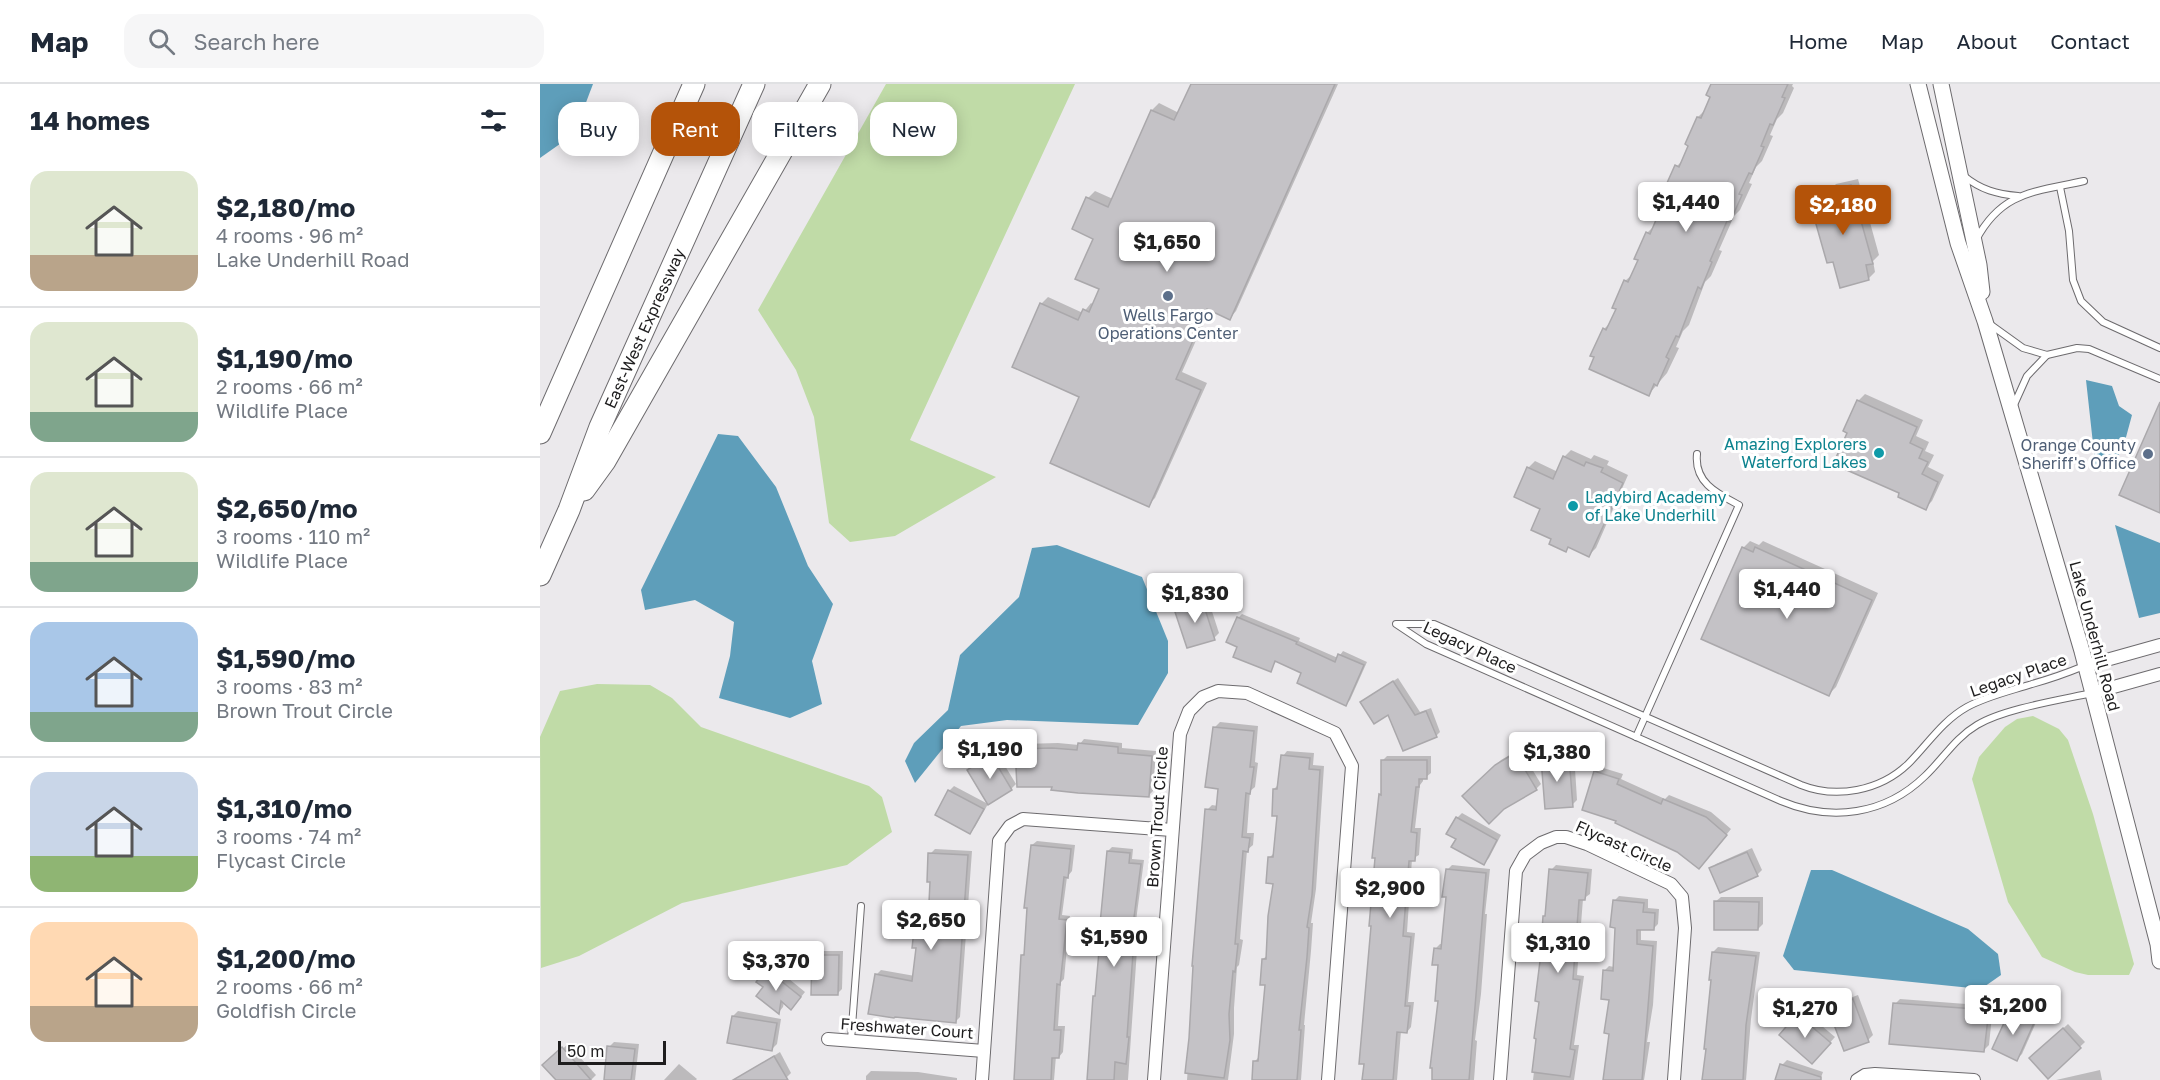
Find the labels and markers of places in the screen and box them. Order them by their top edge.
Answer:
pin: $1,440 [1637,182,1735,233]
pin: $2,180 [1794,185,1892,236]
pin: $1,650 [1118,222,1216,273]
marker: Wells Fargo Operations Center [1161,289,1175,303]
place label: Wells Fargo Operations Center [1098,305,1238,343]
place label: Amazing Explorers Waterford Lakes [1724,434,1867,472]
place label: Orange County Sheriff's Office [2021,435,2136,473]
marker: Amazing Explorers Waterford Lakes [1872,446,1886,460]
marker: Orange County Sheriff's Office [2141,447,2155,461]
place label: Ladybird Academy of Lake Underhill [1585,487,1726,525]
marker: Ladybird Academy of Lake Underhill [1566,499,1580,513]
pin: $1,440 [1738,569,1836,620]
pin: $1,830 [1146,573,1244,624]
pin: $1,190 [941,729,1039,780]
pin: $1,380 [1508,732,1606,783]
pin: $2,900 [1341,868,1439,919]
pin: $2,650 [882,900,980,951]
pin: $1,590 [1065,917,1163,968]
pin: $1,310 [1509,923,1607,974]
pin: $3,370 [727,941,825,992]
pin: $1,200 [1964,985,2062,1036]
pin: $1,270 [1756,988,1854,1039]

